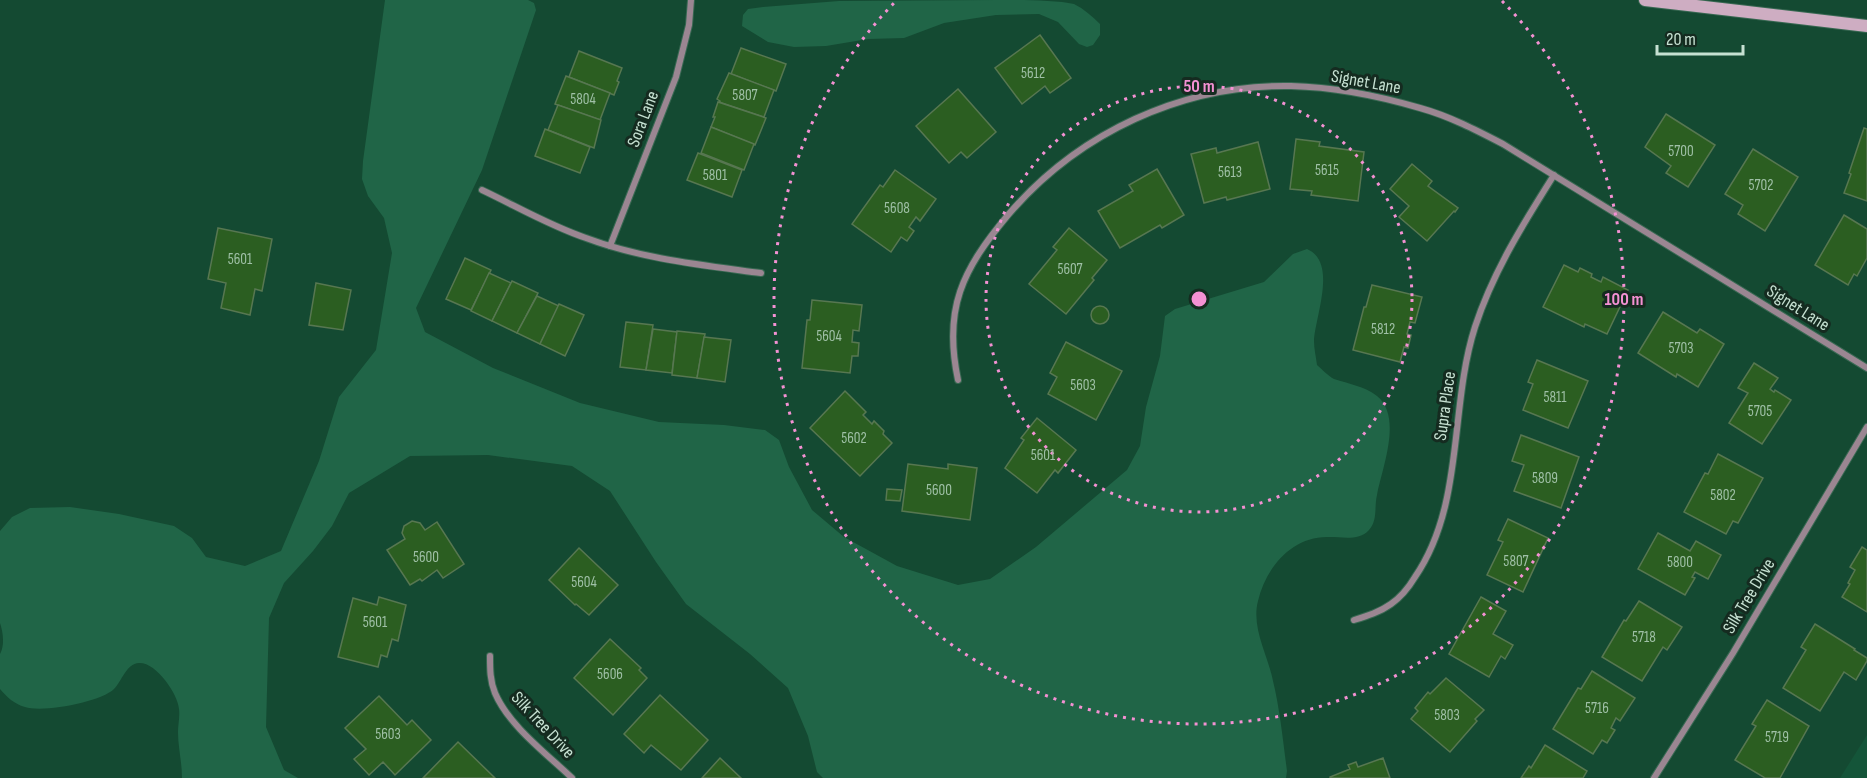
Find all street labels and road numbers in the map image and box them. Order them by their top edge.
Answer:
street label: Signet Lane [1330,66,1402,98]
street label: Sora Lane [623,88,663,150]
street label: Signet Lane [1763,281,1833,335]
street label: Supra Place [1430,370,1460,442]
street label: Silk Tree Drive [1718,555,1780,637]
street label: Silk Tree Drive [507,687,579,763]

